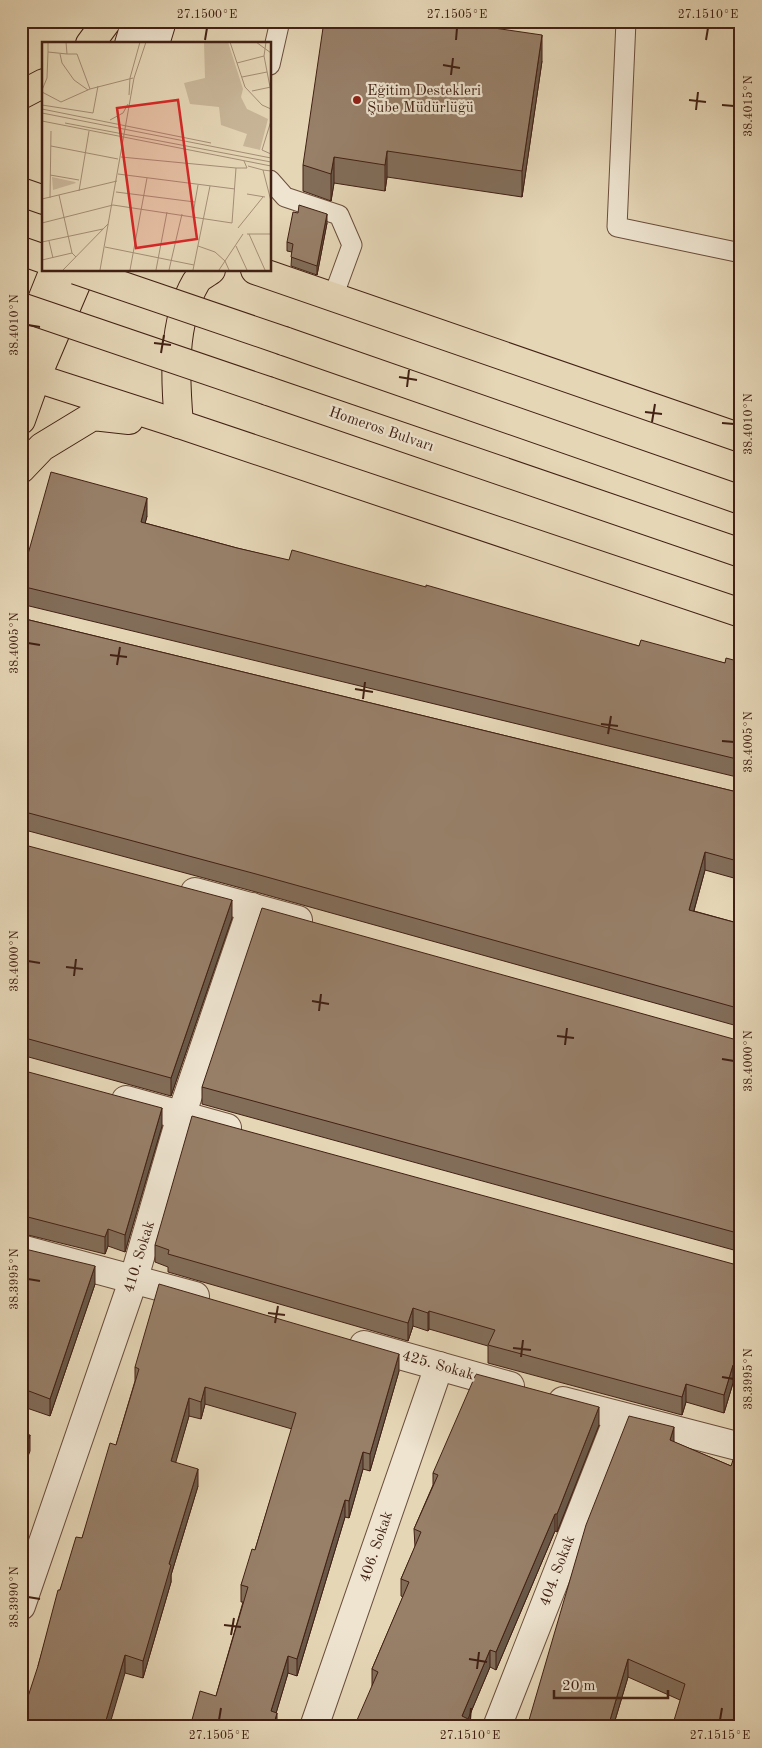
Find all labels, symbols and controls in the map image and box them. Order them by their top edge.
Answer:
text: 27.1500°E [177,8,237,21]
text: 27.1505°E [427,8,487,21]
text: 27.1510°E [678,8,738,21]
inset map [42,42,271,271]
text: 38.4015°N [742,75,755,137]
place label: Eğitim Destekleri Şube Müdürlüğü [367,84,481,116]
marker: Eğitim Destekleri Şube Müdürlüğü [351,94,363,106]
text: 38.4010°N [9,294,21,356]
text: 38.4010°N [743,393,755,455]
street label: Homeros Bulvarı [327,405,435,455]
text: 38.4005°N [8,612,21,674]
text: 38.4005°N [742,711,755,773]
text: 38.4000°N [9,930,21,992]
text: 38.4000°N [743,1030,755,1092]
street label: 410. Sokak [122,1219,158,1295]
text: 38.3995°N [8,1248,21,1310]
text: 38.3995°N [742,1348,755,1410]
street label: 425. Sokak [400,1349,476,1383]
street label: 406. Sokak [358,1509,396,1585]
street label: 404. Sokak [538,1533,578,1608]
text: 38.3990°N [9,1566,21,1628]
scale bar [554,1668,668,1700]
text: 20 m [562,1679,596,1694]
text: 27.1505°E [189,1729,249,1742]
text: 27.1510°E [440,1729,500,1742]
text: 27.1515°E [690,1729,750,1742]

